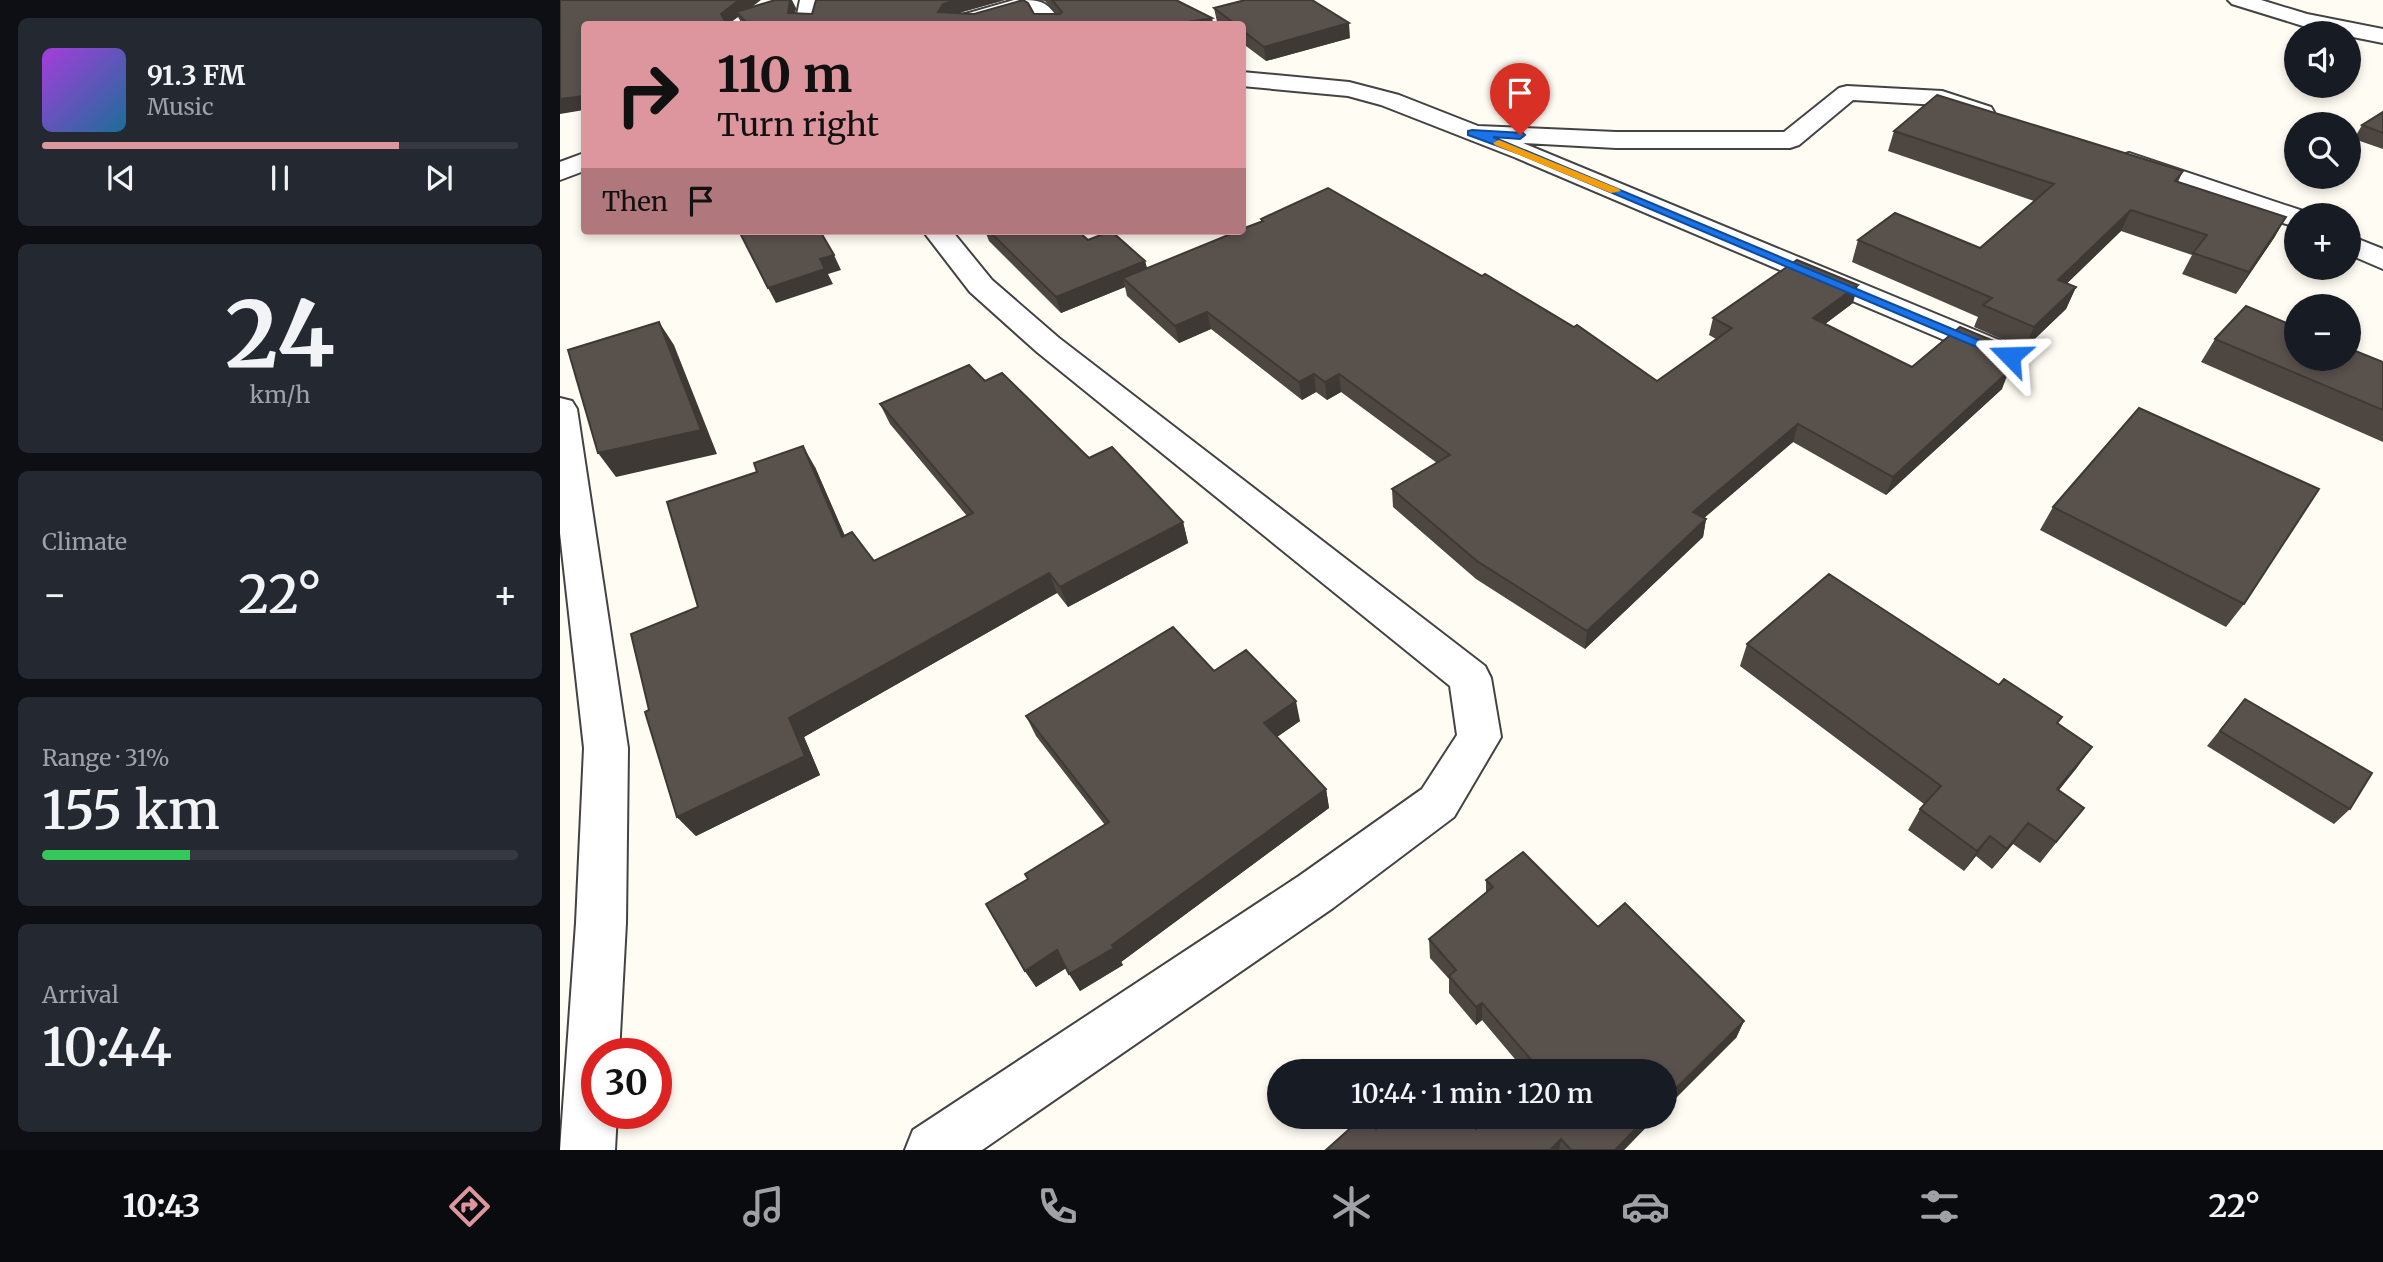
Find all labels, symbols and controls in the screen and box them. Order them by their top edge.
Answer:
map controls [2284,21,2361,371]
button: sound [2284,21,2361,98]
text: 110 m [717,44,852,105]
icon: right [602,49,693,140]
text: 91.3 FM [147,59,245,92]
pin [1490,63,1550,135]
icon: arrive [1501,74,1539,112]
text: Music [147,92,214,121]
text: Turn right [717,105,879,145]
button: search [2284,112,2361,189]
icon: previous [102,159,140,197]
icon: pause [261,159,299,197]
icon: next [420,159,458,197]
icon: arrive [682,182,720,220]
text: Then [602,185,668,218]
button: + [2284,203,2361,280]
text: 24 [225,277,335,392]
button: − [2284,294,2361,371]
position arrow [1973,319,2047,393]
text: km/h [250,380,310,409]
text: Climate [42,527,127,556]
text: 22° [238,562,322,627]
text: − [42,571,67,618]
text: + [493,571,518,618]
text: Range · 31% [42,743,169,772]
text: 155 km [42,778,220,843]
text: Arrival [42,980,119,1009]
text: 10:44 [42,1015,172,1080]
speed limit sign: 30 [581,1038,672,1129]
text: 10:44 · 1 min · 120 m [1351,1077,1593,1110]
icon: directions [445,1182,494,1231]
icon: music [739,1182,788,1231]
icon: phone [1033,1182,1082,1231]
icon: climate [1327,1182,1376,1231]
icon: car [1621,1182,1670,1231]
icon: filters [1915,1182,1964,1231]
text: 10:43 [122,1186,200,1226]
text: 22° [2209,1186,2260,1226]

